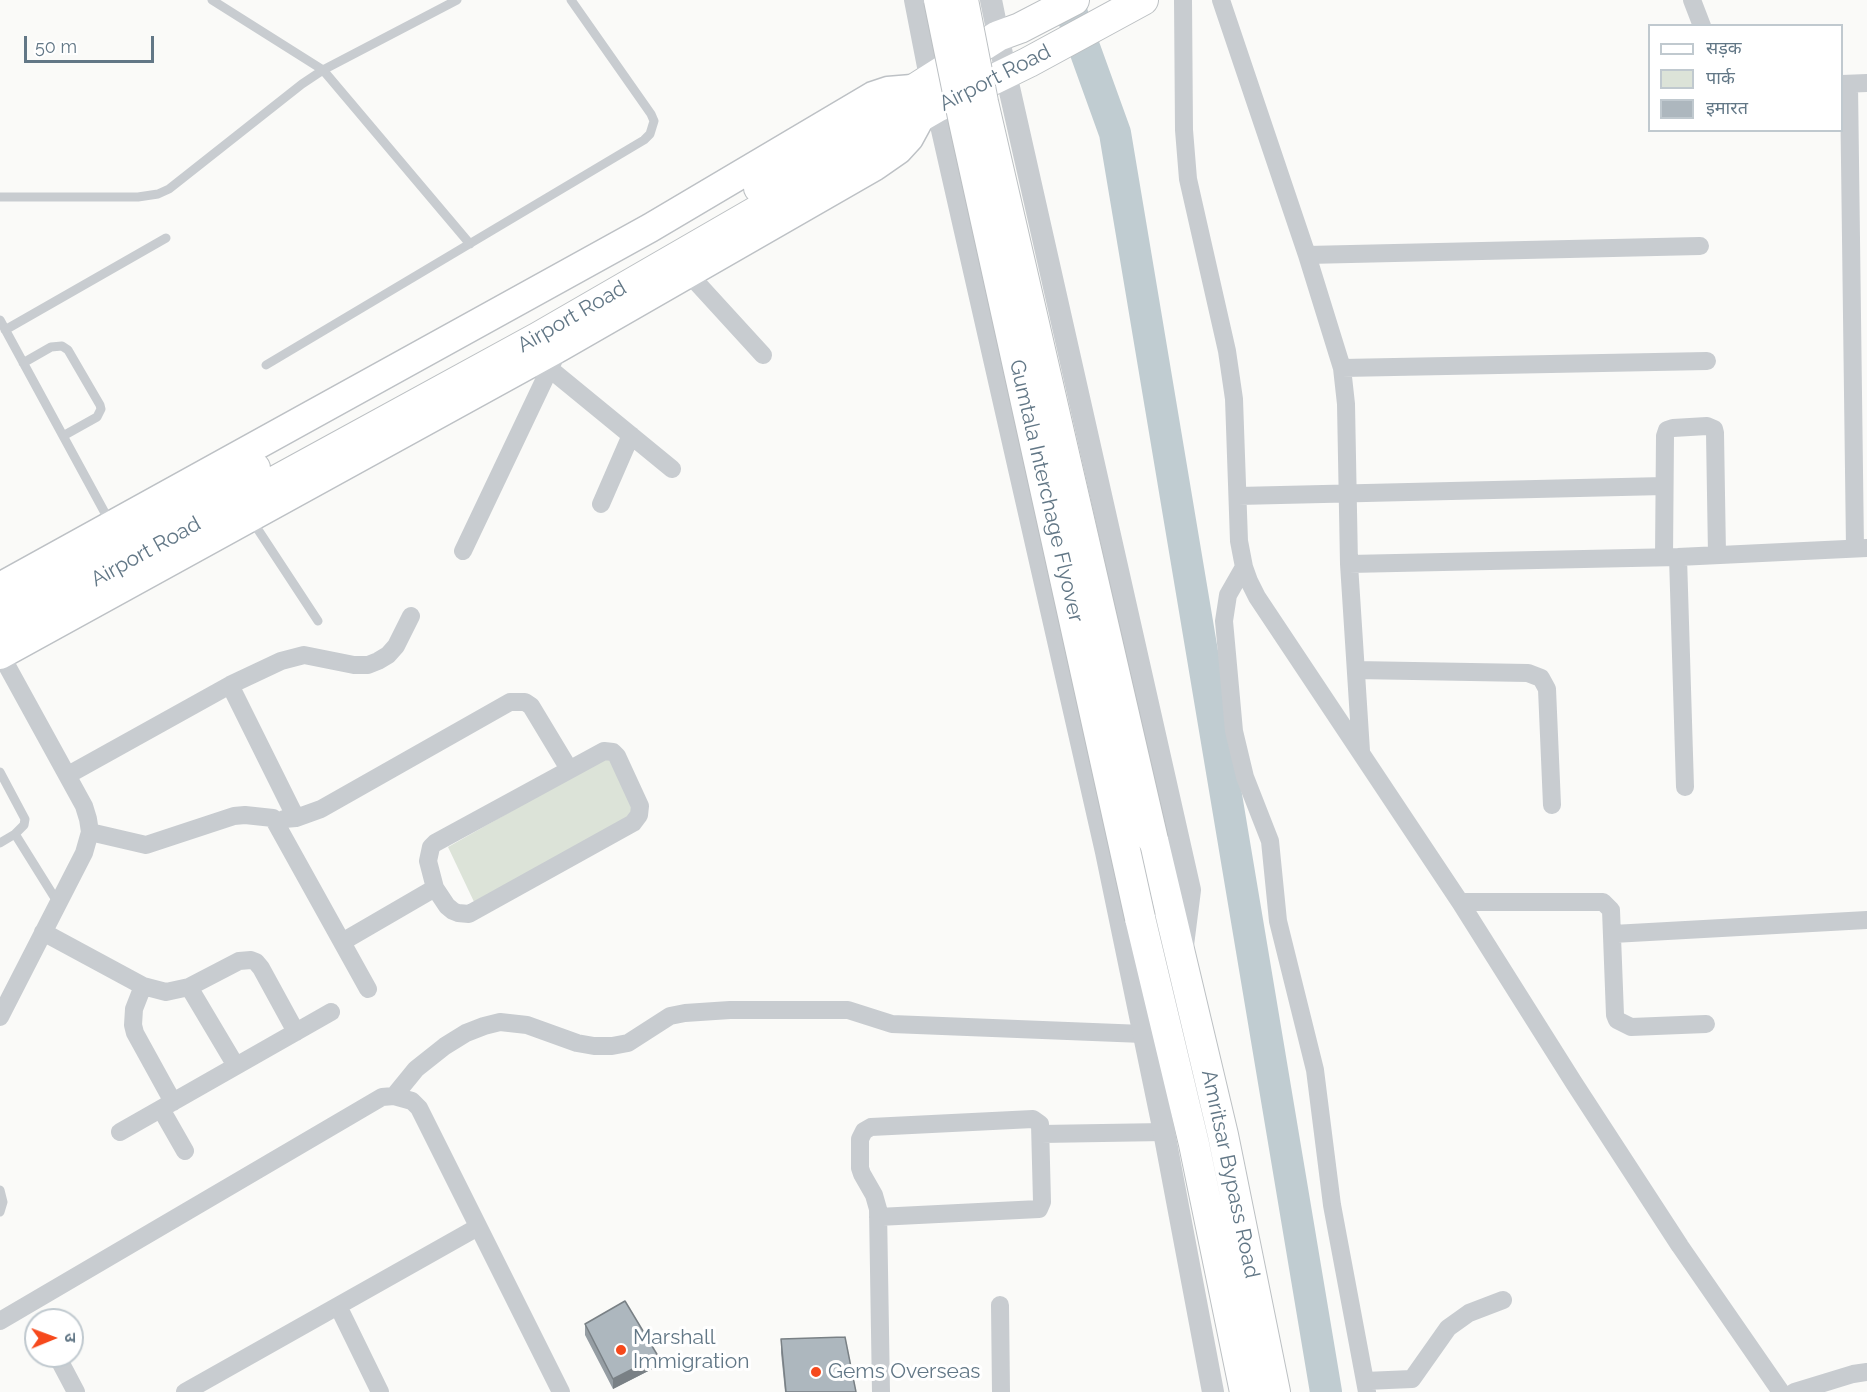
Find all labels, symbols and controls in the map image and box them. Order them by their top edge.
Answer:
scale bar [27,24,158,62]
legend [1648,24,1843,132]
text: 50 m [35,36,77,57]
text: सड़क [1706,37,1742,58]
street label: Airport Road [935,39,1055,117]
text: पार्क [1706,67,1735,88]
text: इमारत [1706,97,1748,118]
street label: Airport Road [513,276,631,358]
street label: Gumtala Interchage Flyover [1004,357,1088,625]
street label: Airport Road [87,511,205,593]
street label: Amritsar Bypass Road [1196,1067,1264,1281]
north arrow [24,1308,84,1368]
place label: Marshall Immigration [633,1325,749,1375]
text: उ [61,1333,80,1343]
marker: Marshall Immigration [614,1343,628,1357]
place label: Gems Overseas [828,1359,981,1385]
marker: Gems Overseas [809,1365,823,1379]

